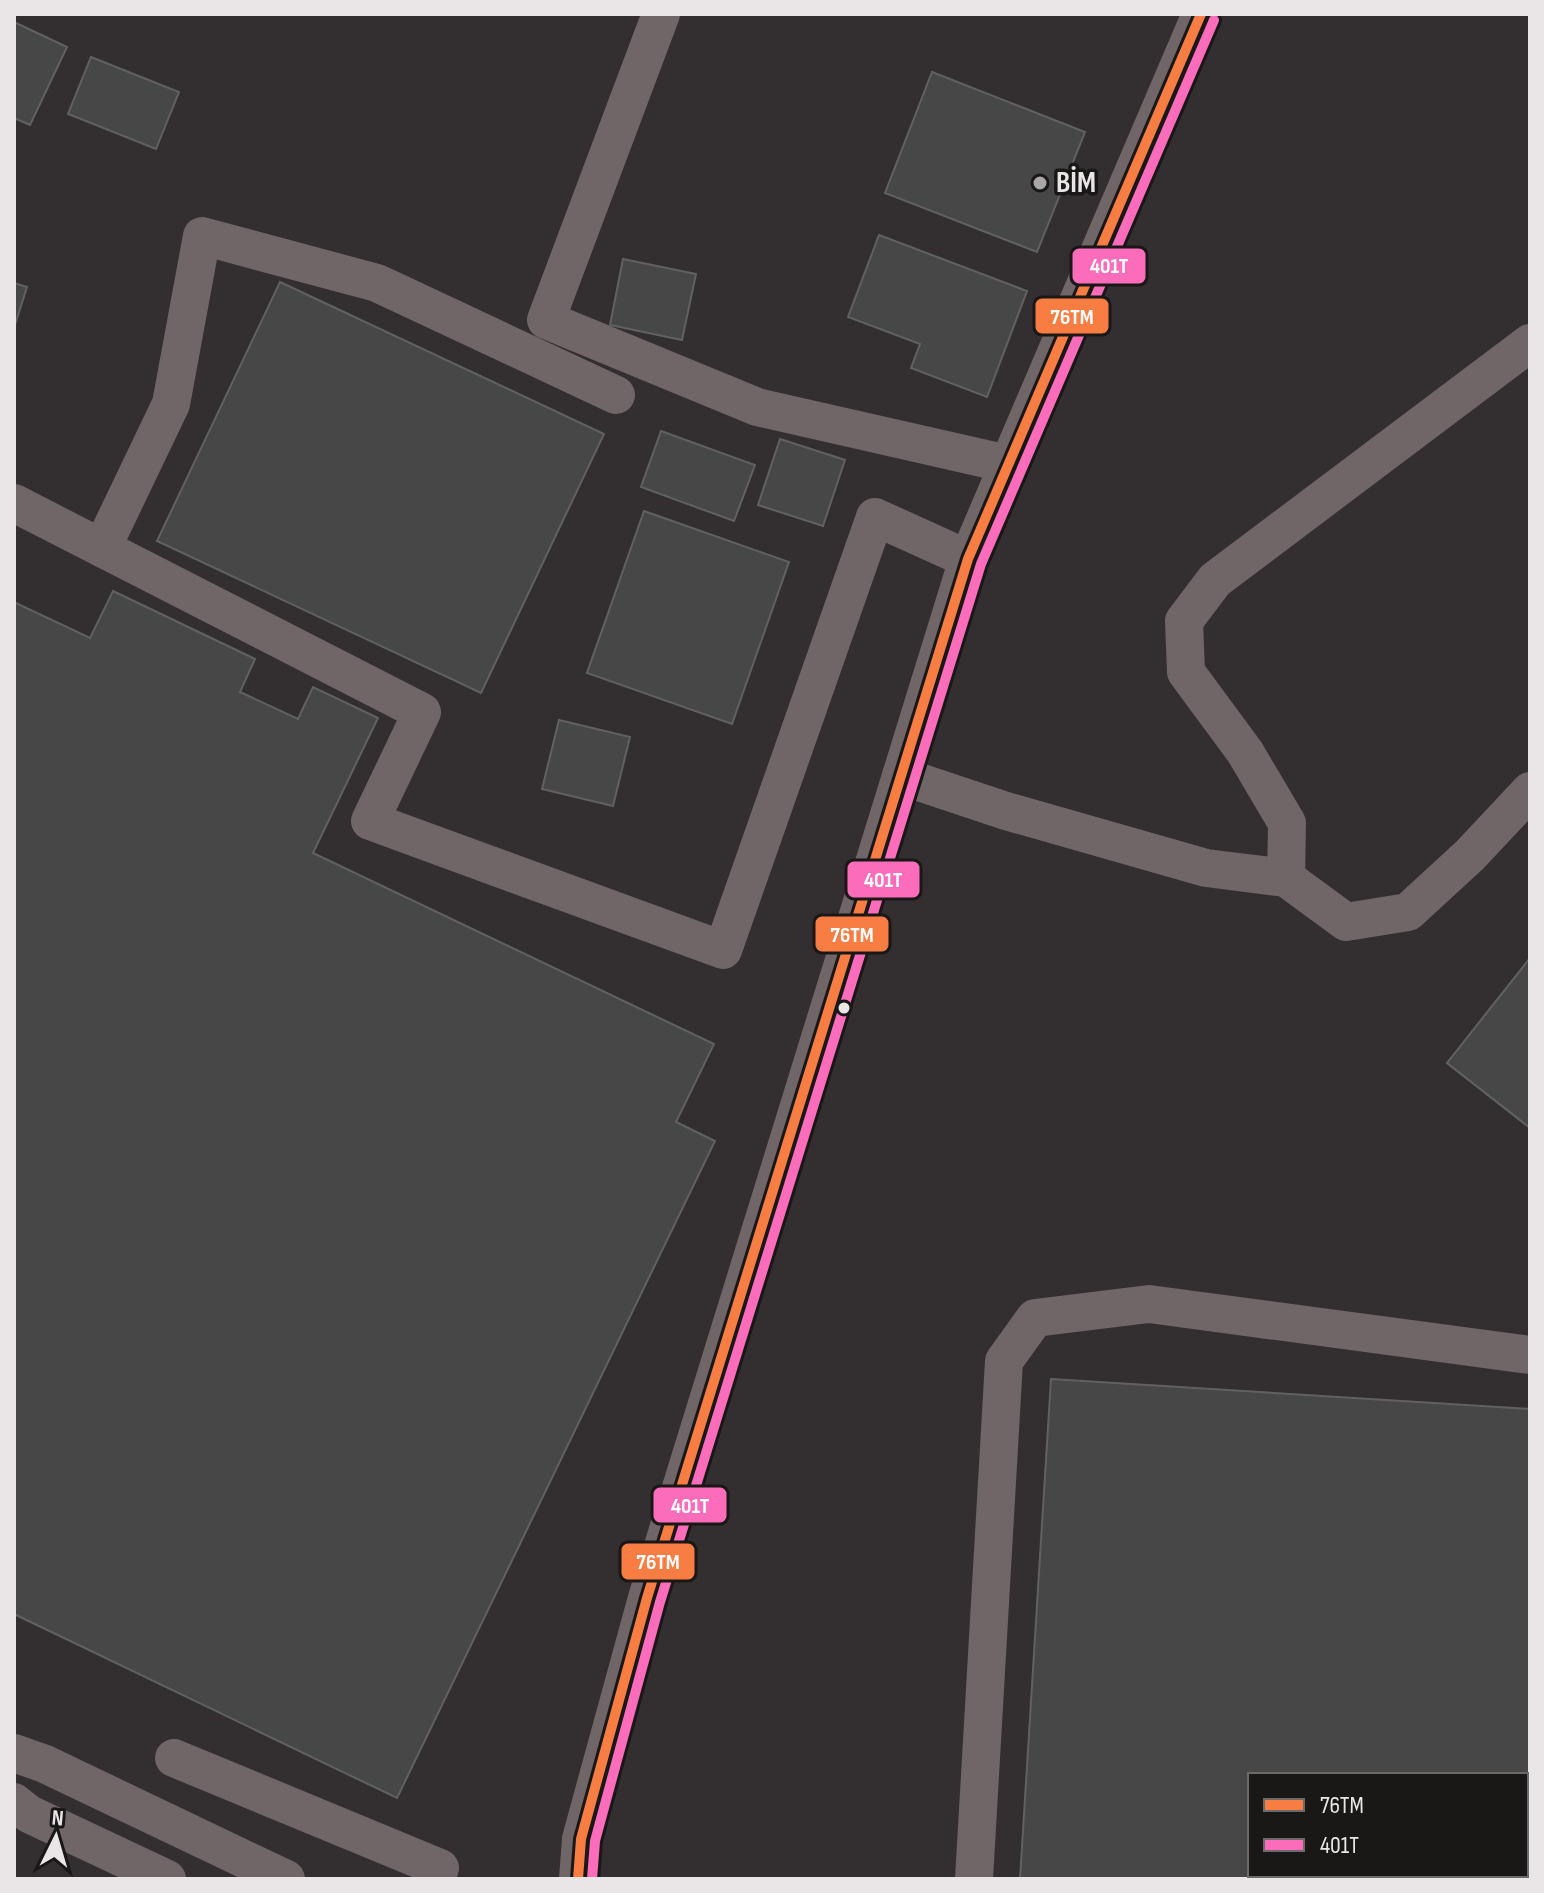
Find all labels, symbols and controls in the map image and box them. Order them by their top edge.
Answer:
place label: BİM [1056,165,1096,201]
marker: BİM [1031,174,1049,192]
line badge: 401T [1071,247,1147,285]
text: 401T [1090,253,1129,280]
line badge: 76TM [1034,297,1110,335]
text: 76TM [1050,304,1094,331]
line badge: 401T [846,860,921,899]
text: 401T [864,867,903,894]
line badge: 76TM [814,915,890,953]
text: 76TM [830,922,874,949]
unlabelled marker [836,1000,852,1016]
line badge: 401T [652,1486,728,1524]
text: 401T [671,1493,710,1520]
line badge: 76TM [620,1542,696,1581]
text: 76TM [636,1549,680,1576]
legend [1248,1773,1528,1877]
text: 76TM [1320,1791,1364,1820]
north arrow [16,1797,96,1877]
text: N [51,1805,65,1833]
text: 401T [1320,1831,1359,1860]

